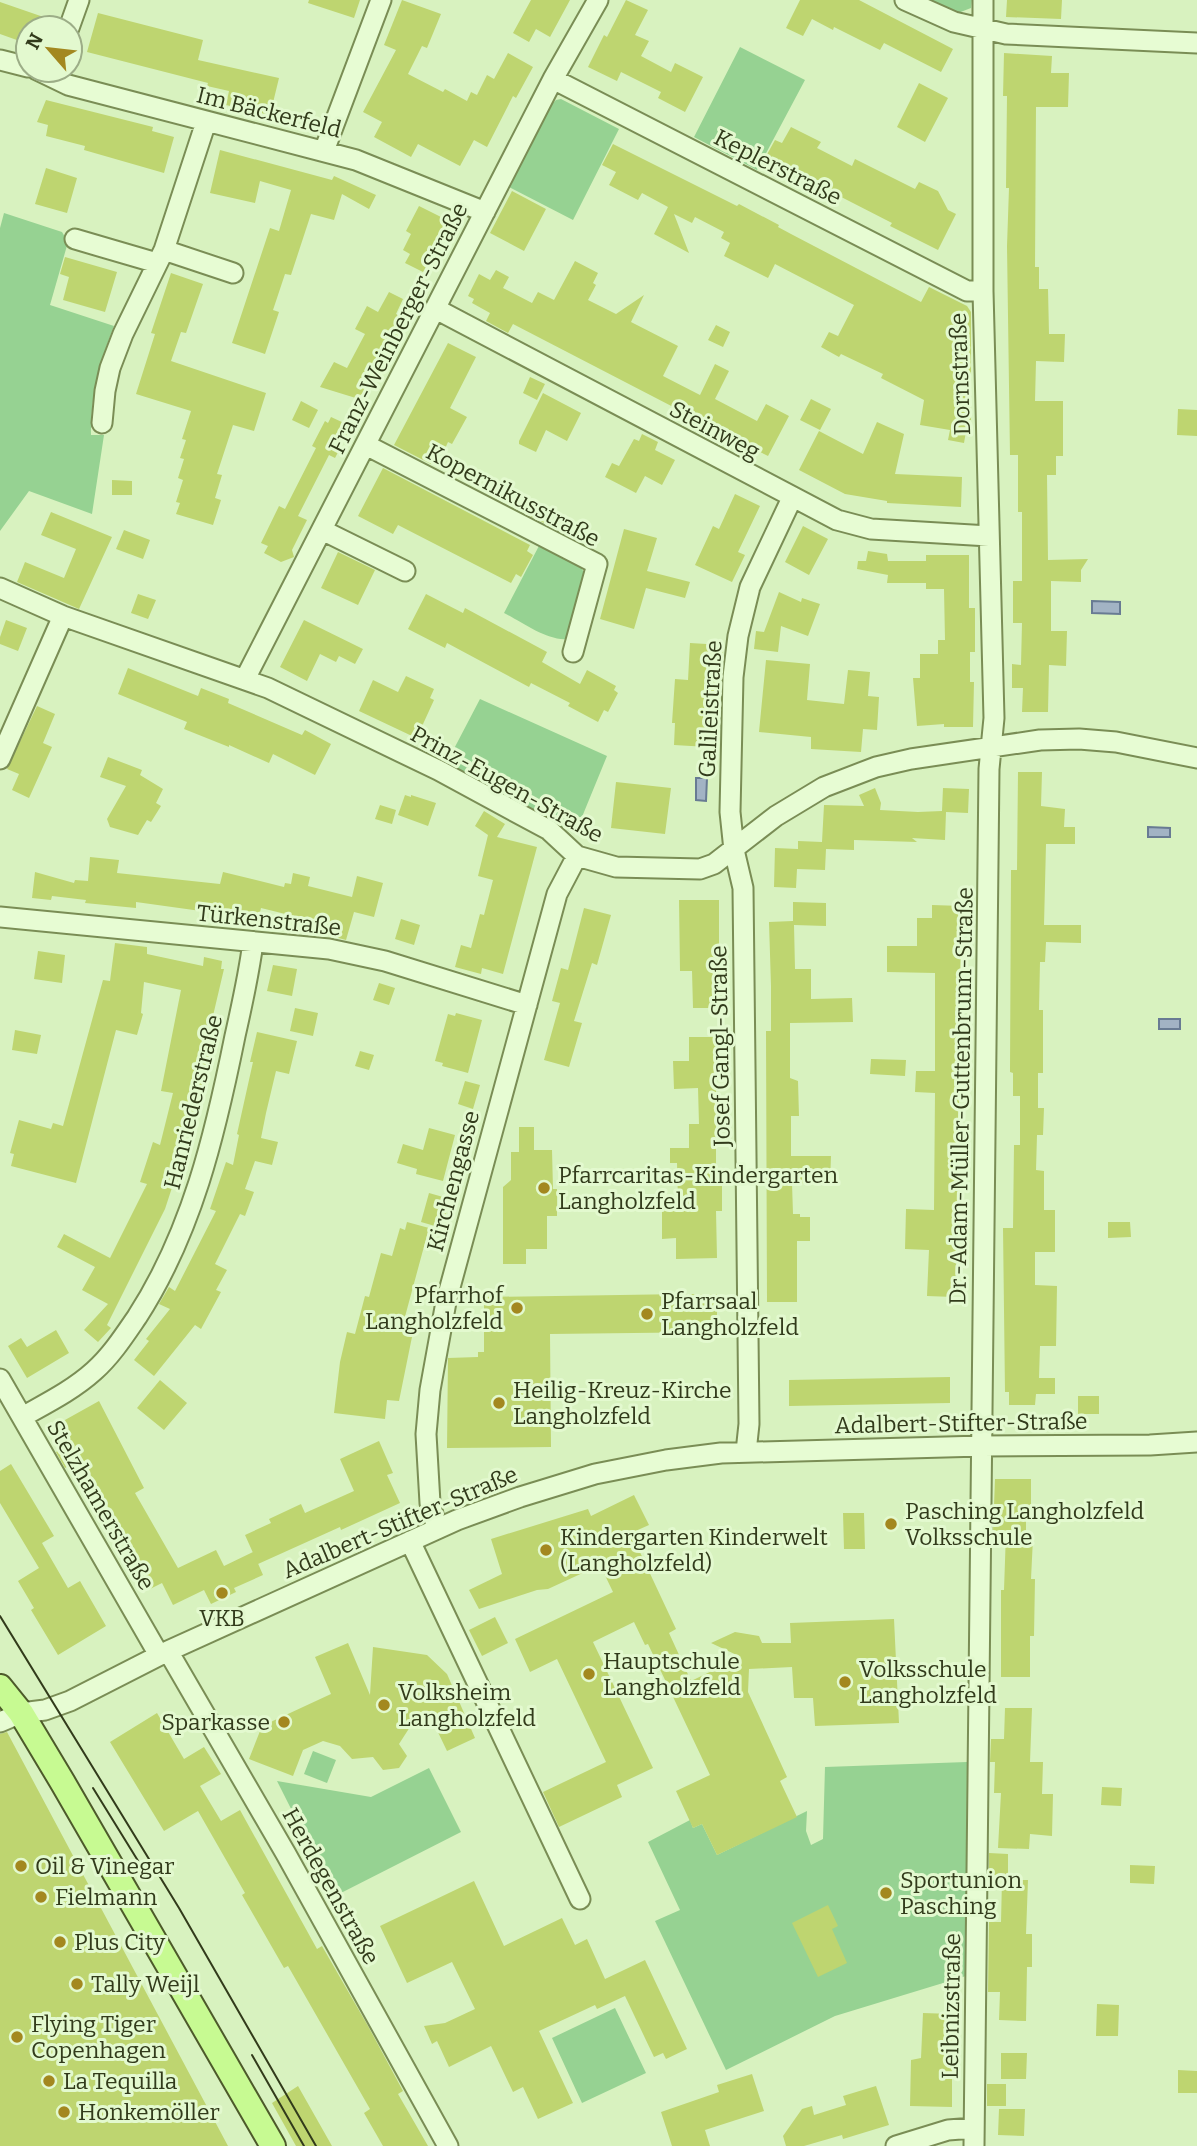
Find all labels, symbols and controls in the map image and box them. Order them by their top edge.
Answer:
north arrow [14,14,84,84]
text: N [21,29,48,53]
street label: Im Bäckerfeld [194,80,345,144]
street label: Keplerstraße [710,123,846,211]
street label: Franz-Weinberger-Straße [322,198,474,458]
street label: Dornstraße [944,312,976,436]
street label: Steinweg [665,395,765,466]
street label: Kopernikusstraße [421,437,605,553]
street label: Galileistraße [692,640,728,778]
street label: Prinz-Eugen-Straße [406,719,608,849]
street label: Dr.-Adam-Müller-Guttenbrunn-Straße [943,887,979,1305]
street label: Türkenstraße [195,898,343,942]
street label: Josef Gangl-Straße [704,945,736,1148]
street label: Hanriederstraße [158,1012,228,1192]
street label: Kirchengasse [421,1107,485,1255]
place label: Pfarrcaritas-Kindergarten Langholzfeld [558,1161,838,1215]
marker: Pfarrcaritas-Kindergarten Langholzfeld [536,1180,552,1196]
place label: Pfarrhof Langholzfeld [365,1281,505,1335]
place label: Pfarrsaal Langholzfeld [661,1287,799,1341]
marker: Pfarrhof Langholzfeld [509,1300,525,1316]
marker: Pfarrsaal Langholzfeld [639,1306,655,1322]
place label: Heilig-Kreuz-Kirche Langholzfeld [513,1376,732,1430]
marker: Heilig-Kreuz-Kirche Langholzfeld [491,1395,507,1411]
street label: Adalbert-Stifter-Straße [834,1407,1088,1439]
street label: Stelzhamerstraße [41,1415,161,1595]
street label: Adalbert-Stifter-Straße [278,1460,522,1584]
place label: Pasching Langholzfeld Volksschule [905,1497,1145,1551]
marker: Pasching Langholzfeld Volksschule [883,1516,899,1532]
place label: Kindergarten Kinderwelt (Langholzfeld) [560,1523,828,1577]
marker: Kindergarten Kinderwelt (Langholzfeld) [538,1542,554,1558]
marker: VKB [214,1585,230,1601]
place label: VKB [199,1604,245,1632]
place label: Hauptschule Langholzfeld [603,1647,741,1701]
place label: Volksschule Langholzfeld [859,1655,997,1709]
marker: Hauptschule Langholzfeld [581,1666,597,1682]
marker: Volksschule Langholzfeld [837,1674,853,1690]
place label: Volksheim Langholzfeld [398,1678,536,1732]
marker: Volksheim Langholzfeld [376,1697,392,1713]
place label: Sparkasse [161,1708,270,1736]
marker: Sparkasse [276,1714,292,1730]
street label: Herdegenstraße [276,1803,386,1969]
place label: Oil & Vinegar [35,1852,175,1880]
marker: Oil & Vinegar [13,1858,29,1874]
place label: Sportunion Pasching [900,1866,1022,1920]
place label: Fielmann [55,1883,158,1911]
marker: Sportunion Pasching [878,1885,894,1901]
marker: Fielmann [33,1889,49,1905]
place label: Plus City [74,1928,166,1956]
street label: Leibnizstraße [936,1933,966,2079]
marker: Plus City [52,1934,68,1950]
place label: Tally Weijl [91,1970,200,1998]
marker: Tally Weijl [69,1976,85,1992]
place label: Flying Tiger Copenhagen [31,2010,166,2064]
marker: Flying Tiger Copenhagen [9,2029,25,2045]
place label: La Tequilla [63,2067,178,2095]
marker: La Tequilla [41,2073,57,2089]
place label: Honkemöller [78,2098,220,2126]
marker: Honkemöller [56,2104,72,2120]

